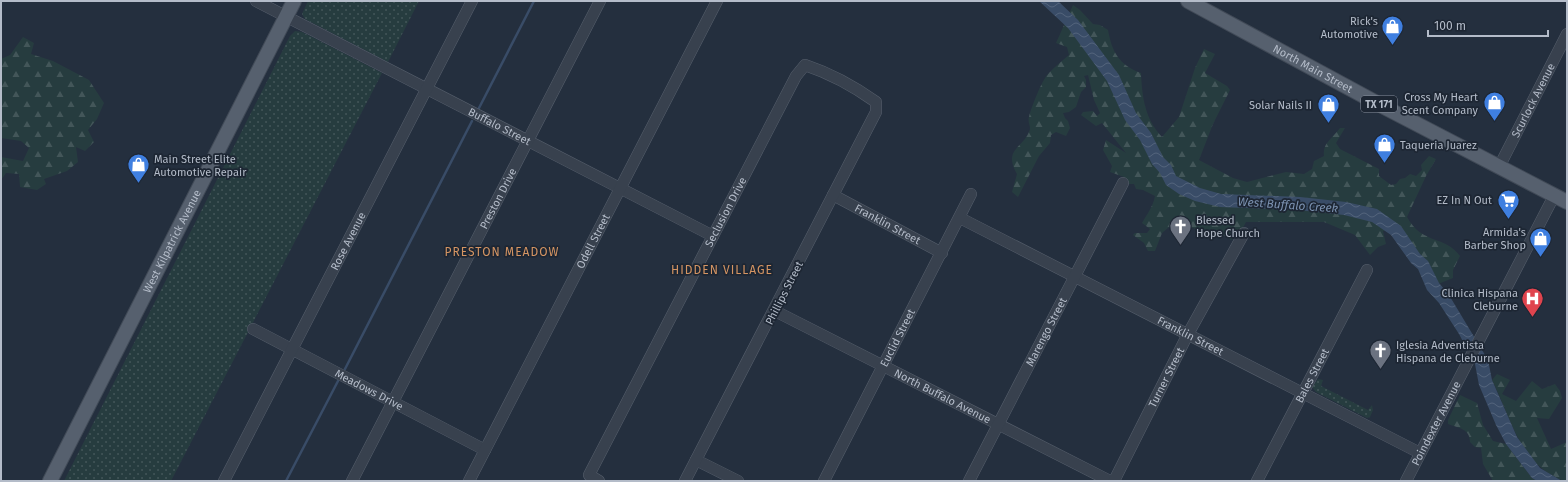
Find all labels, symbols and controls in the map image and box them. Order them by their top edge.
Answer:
scale bar [1428,12,1548,38]
shop icon: Rick's Automotive [1380,14,1406,47]
place label: Rick's Automotive [1321,15,1378,41]
text: 100 m [1434,19,1466,33]
street label: North Main Street [1271,42,1355,96]
street label: Scurlock Avenue [1509,61,1558,140]
shop icon: Cross My Heart Scent Company [1481,90,1507,123]
place label: Cross My Heart Scent Company [1402,91,1479,117]
shop icon: Solar Nails II [1315,92,1341,125]
road number: TX 171 [1361,96,1397,112]
place label: Solar Nails II [1249,99,1312,112]
street label: Buffalo Street [466,105,533,148]
shop icon: Taqueria Juarez [1372,132,1398,165]
place label: Taqueria Juarez [1400,139,1477,152]
shop icon: Main Street Elite Automotive Repair [126,152,152,185]
place label: Main Street Elite Automotive Repair [154,153,247,179]
street label: Preston Drive [477,166,519,231]
street label: Seclusion Drive [702,175,749,249]
supermarket icon: EZ In N Out [1495,187,1521,220]
street label: West Kilpatrick Avenue [141,188,204,295]
place label: EZ In N Out [1437,194,1492,207]
water label: West Buffalo Creek [1237,195,1339,216]
street label: Franklin Street [852,202,923,247]
street label: Rose Avenue [328,210,369,273]
street label: Odell Street [574,212,613,271]
church icon: Blessed Hope Church [1168,213,1194,246]
place label: Blessed Hope Church [1196,214,1260,240]
shop icon: Armida's Barber Shop [1528,225,1554,258]
place label: Armida's Barber Shop [1464,226,1526,252]
district label: PRESTON MEADOW [445,245,559,259]
street label: Phillips Street [763,259,806,327]
district label: HIDDEN VILLAGE [671,263,773,277]
hospital icon: Clinica Hispana Cleburne [1520,286,1546,319]
place label: Clinica Hispana Cleburne [1441,287,1518,313]
street label: Marengo Street [1023,295,1070,369]
street label: Euclid Street [878,307,918,369]
street label: Franklin Street [1155,314,1226,359]
church icon: Iglesia Adventista Hispana de Cleburne [1367,338,1393,371]
place label: Iglesia Adventista Hispana de Cleburne [1396,339,1500,365]
street label: Turner Street [1146,345,1187,410]
street label: Bales Street [1293,346,1332,405]
street label: Meadows Drive [333,367,405,413]
street label: North Buffalo Avenue [892,367,993,426]
street label: Poindexter Avenue [1409,379,1464,468]

